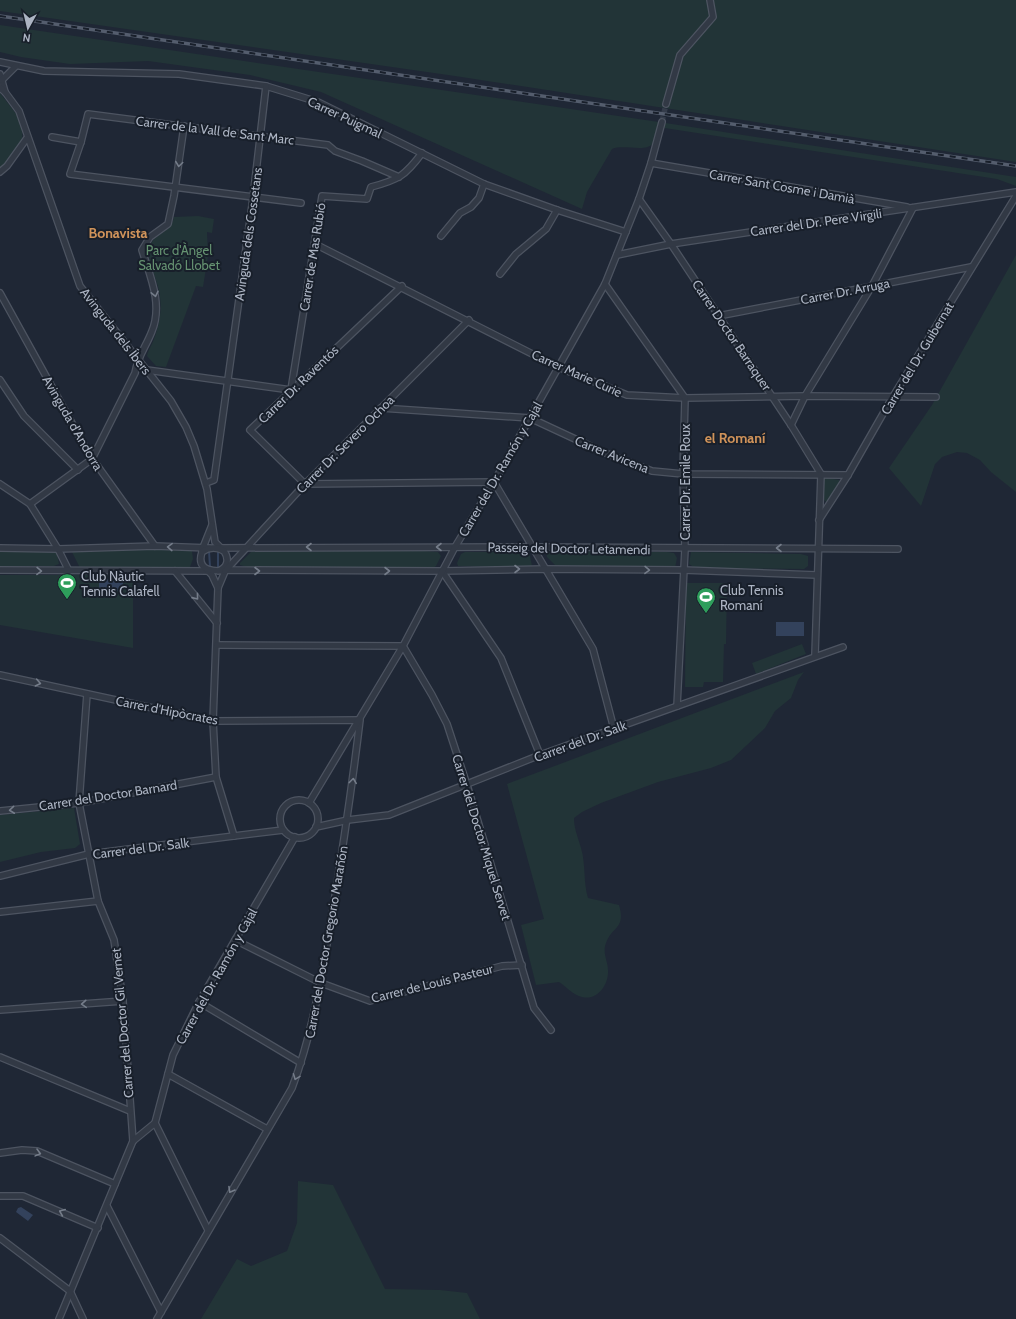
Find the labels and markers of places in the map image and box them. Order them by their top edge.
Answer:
place label: Club Nàutic Tennis Calafell [81,568,160,599]
sports icon: Club Nàutic Tennis Calafell [56,572,78,600]
place label: Club Tennis Romaní [720,582,784,613]
sports icon: Club Tennis Romaní [695,586,717,614]

